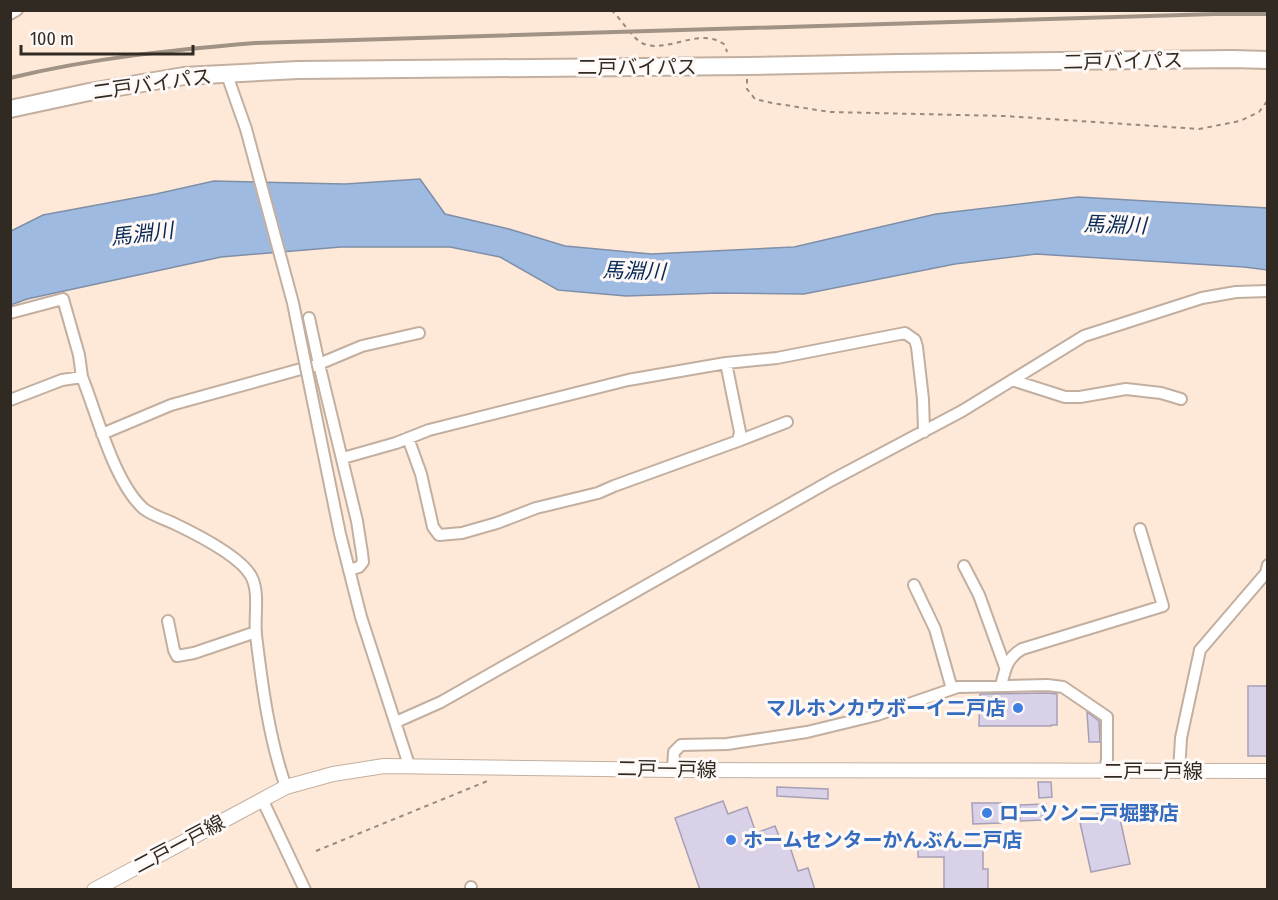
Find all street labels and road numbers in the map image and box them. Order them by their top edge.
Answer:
street label: 二戸バイパス [1063,48,1183,74]
street label: 二戸バイパス [577,55,697,79]
street label: 二戸バイパス [91,64,213,104]
street label: 二戸一戸線 [617,756,717,782]
street label: 二戸一戸線 [1103,759,1203,783]
street label: 二戸一戸線 [129,810,229,878]

